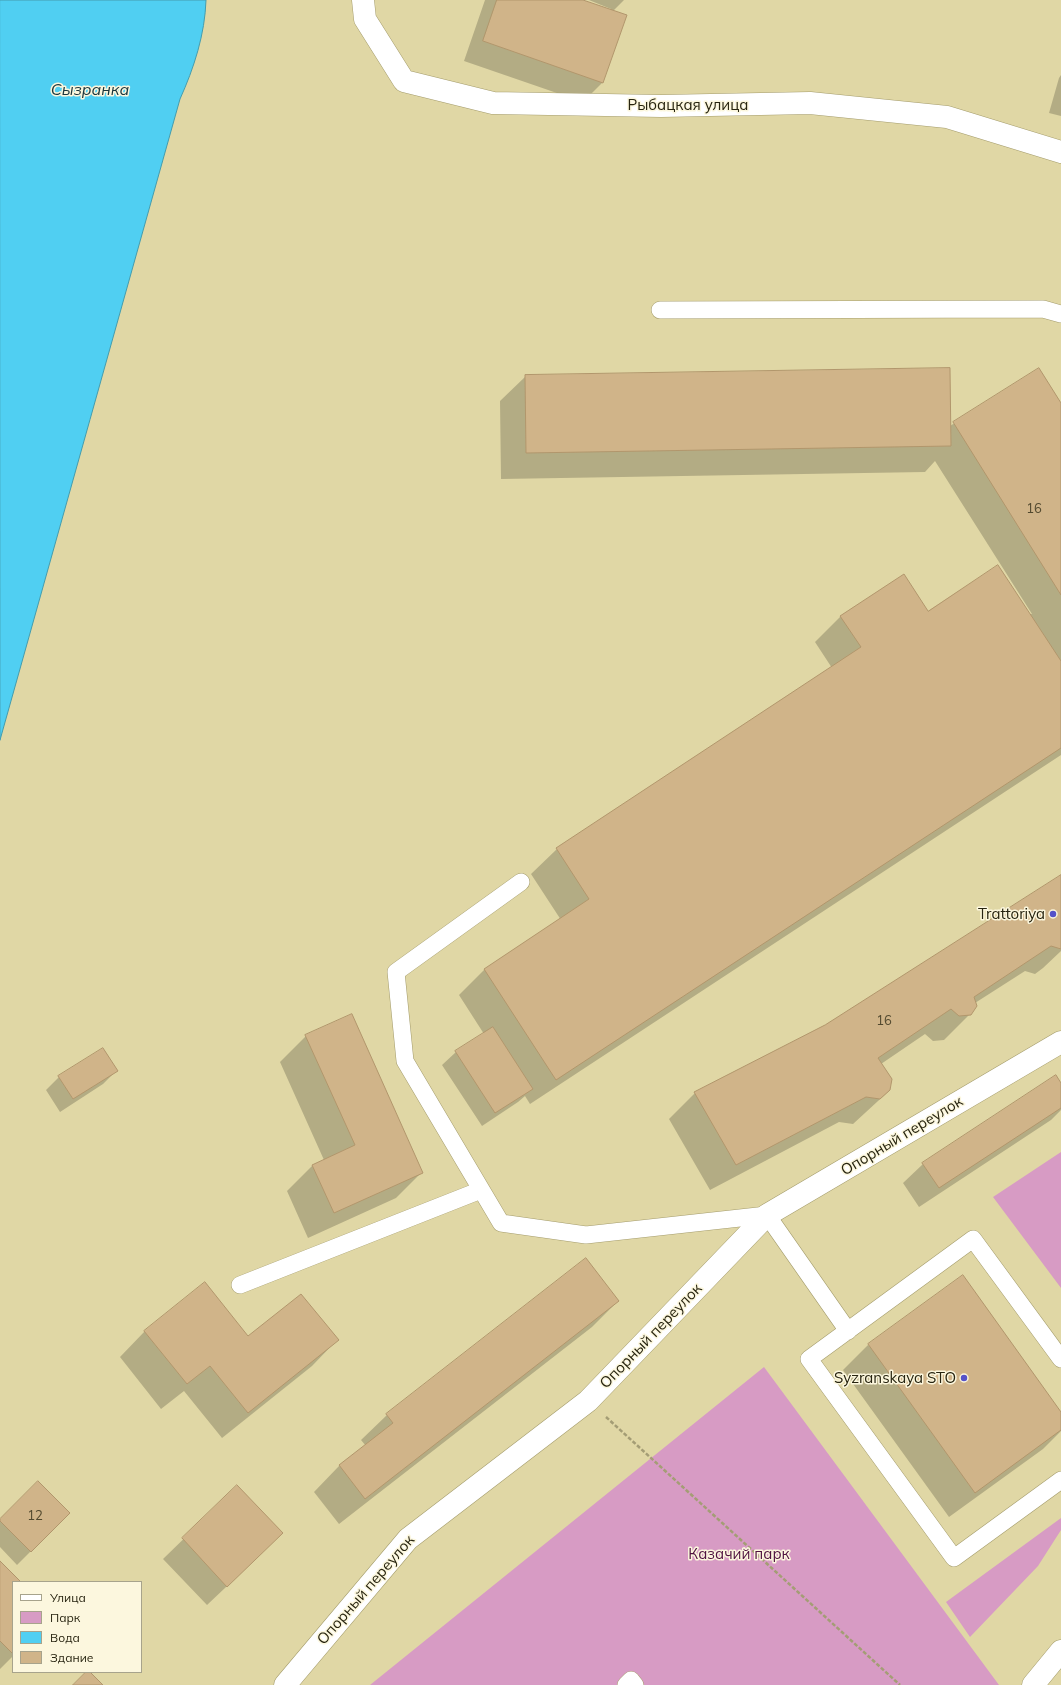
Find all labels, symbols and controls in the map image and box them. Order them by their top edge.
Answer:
water label: Сызранка [51,80,129,100]
street label: Рыбацкая улица [628,96,748,114]
house number: 16 [1026,501,1042,517]
place label: Trattoriya [978,905,1045,923]
marker: Trattoriya [1048,909,1058,919]
house number: 16 [876,1013,892,1029]
street label: Опорный переулок [838,1092,966,1180]
street label: Опорный переулок [596,1280,706,1392]
place label: Syzranskaya STO [834,1369,956,1387]
marker: Syzranskaya STO [959,1373,969,1383]
house number: 12 [27,1508,43,1524]
street label: Опорный переулок [314,1532,418,1648]
park label: Казачий парк [688,1545,790,1563]
legend [12,1581,142,1673]
text: Улица [50,1590,86,1605]
text: Парк [50,1610,80,1625]
text: Вода [50,1630,80,1645]
text: Здание [50,1650,93,1665]

